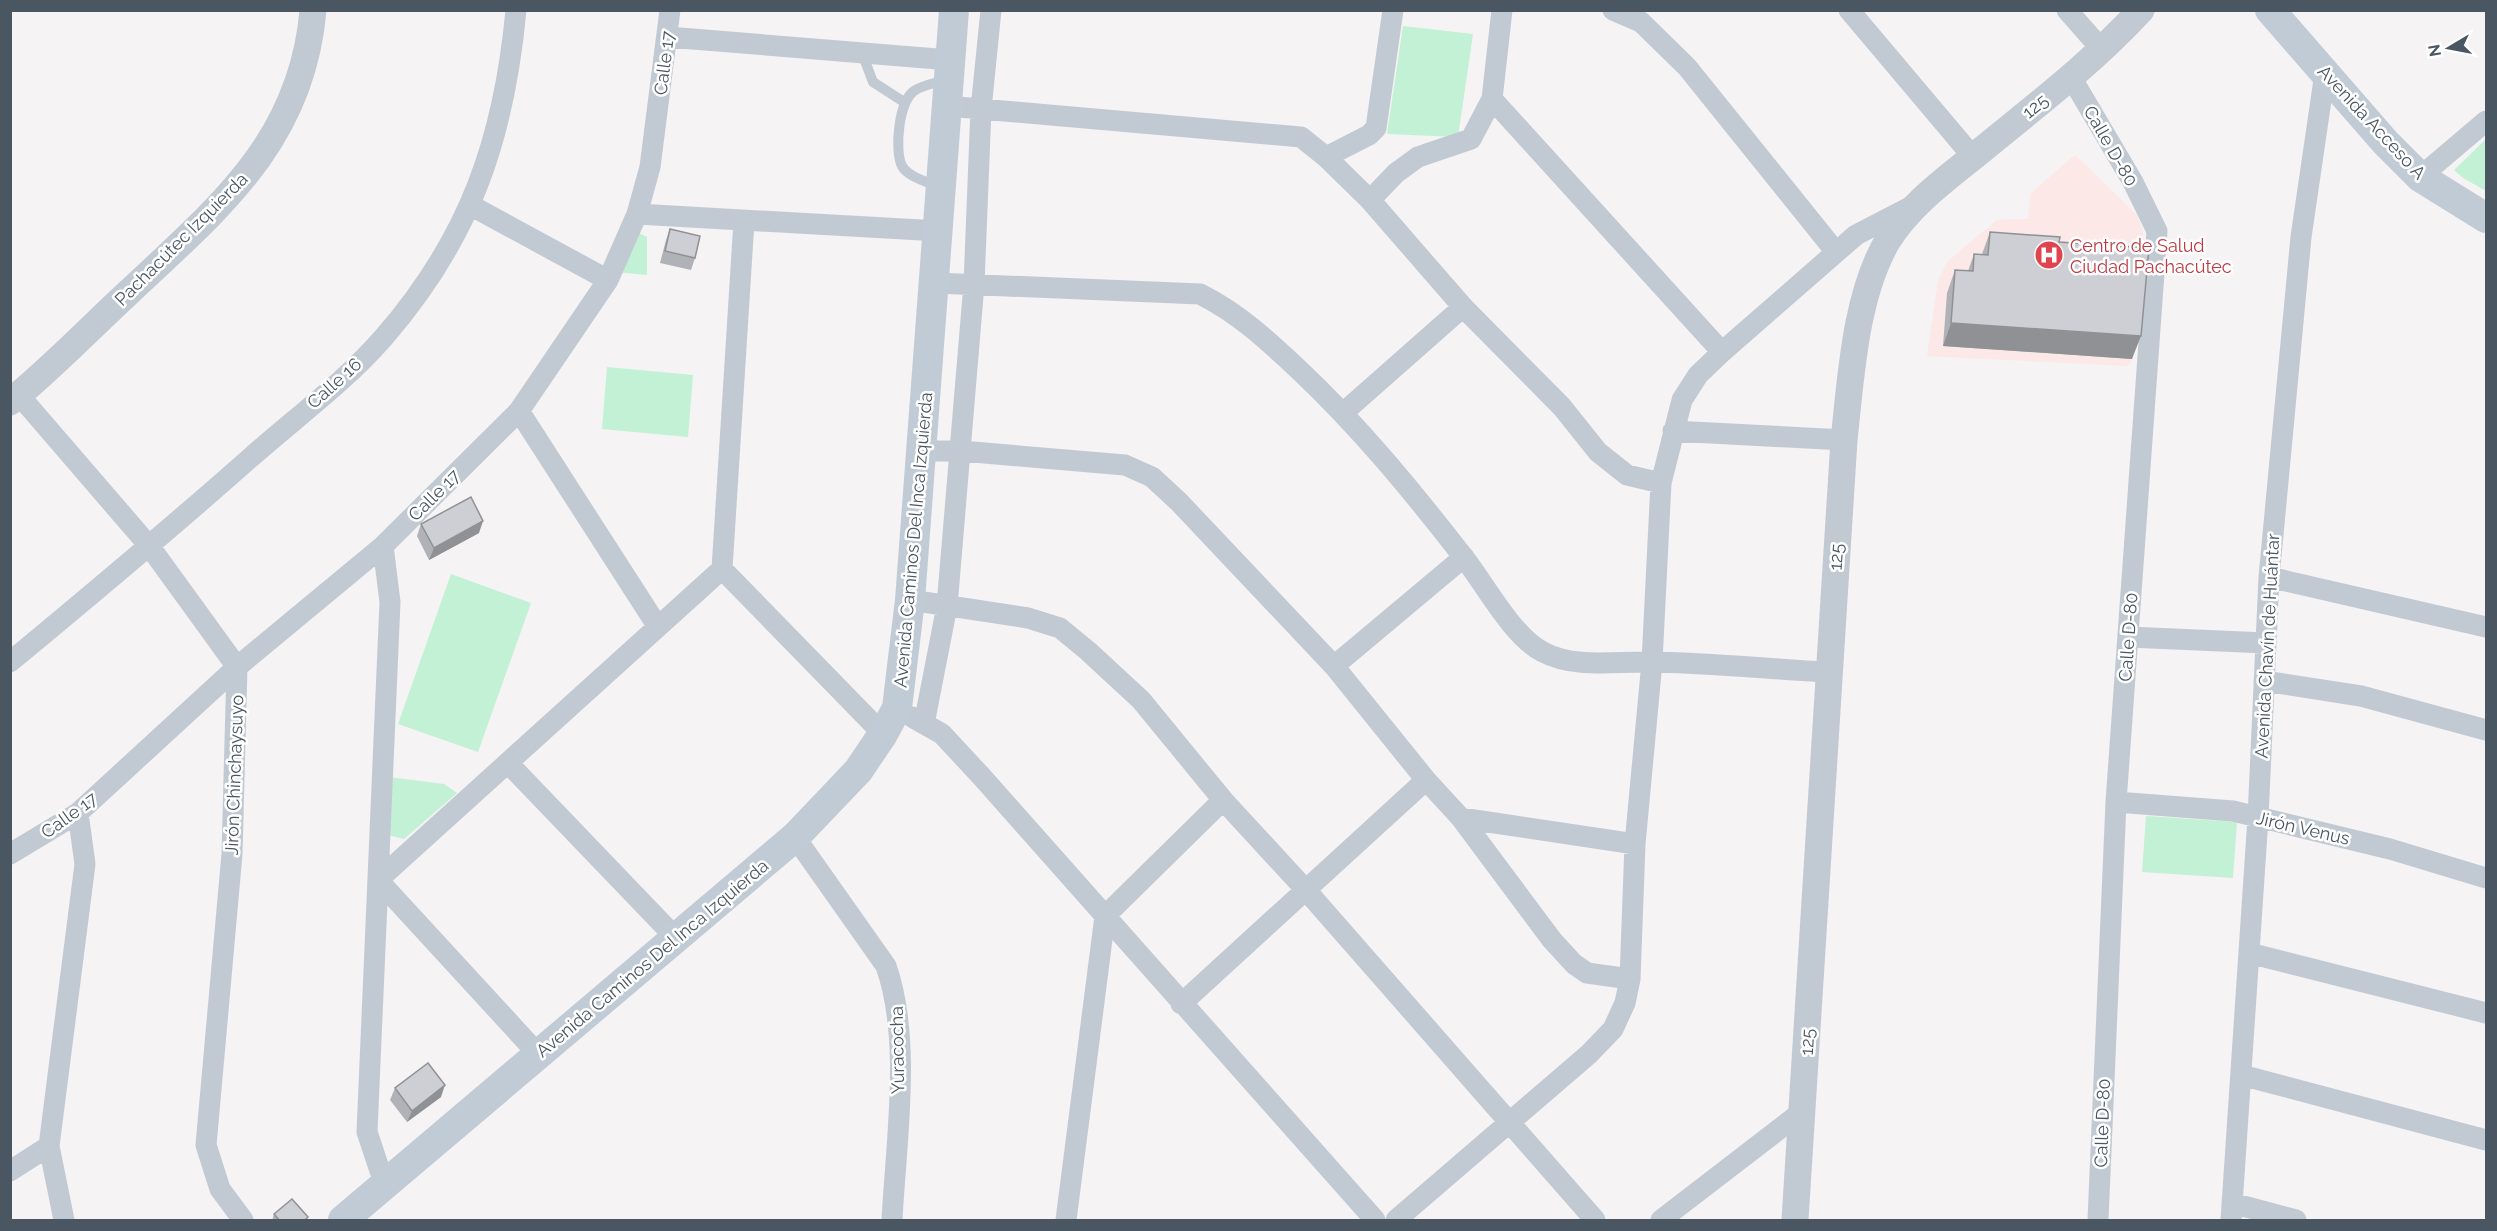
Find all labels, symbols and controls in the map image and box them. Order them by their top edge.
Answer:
north arrow [2419,18,2479,78]
street label: Calle 17 [650,29,678,96]
text: N [2424,43,2445,58]
street label: Avenida Acceso A [2314,61,2430,183]
street label: 125 [2018,89,2052,123]
street label: Calle D-80 [2080,102,2142,190]
street label: Pachacútec Izquierda [110,168,252,310]
place label: Centro de Salud Ciudad Pachacútec [2070,235,2232,277]
hospital icon: Centro de Salud Ciudad Pachacútec [2033,239,2065,271]
street label: Calle 16 [303,353,366,413]
street label: Avenida Caminos Del Inca Izquierda [890,391,936,689]
street label: Calle 17 [404,465,464,525]
street label: Avenida Chavín de Huántar [2251,532,2283,759]
street label: 125 [1825,543,1847,571]
street label: Calle D-80 [2114,592,2142,682]
street label: Jirón Chinchaysuyo [221,694,247,856]
street label: Calle 17 [37,787,101,842]
street label: Jirón Venus [2254,807,2352,849]
street label: Avenida Caminos Del Inca Izquierda [532,855,772,1061]
street label: Yuracocha [886,1006,908,1094]
street label: 125 [1796,1028,1818,1056]
street label: Calle D-80 [2090,1078,2114,1168]

